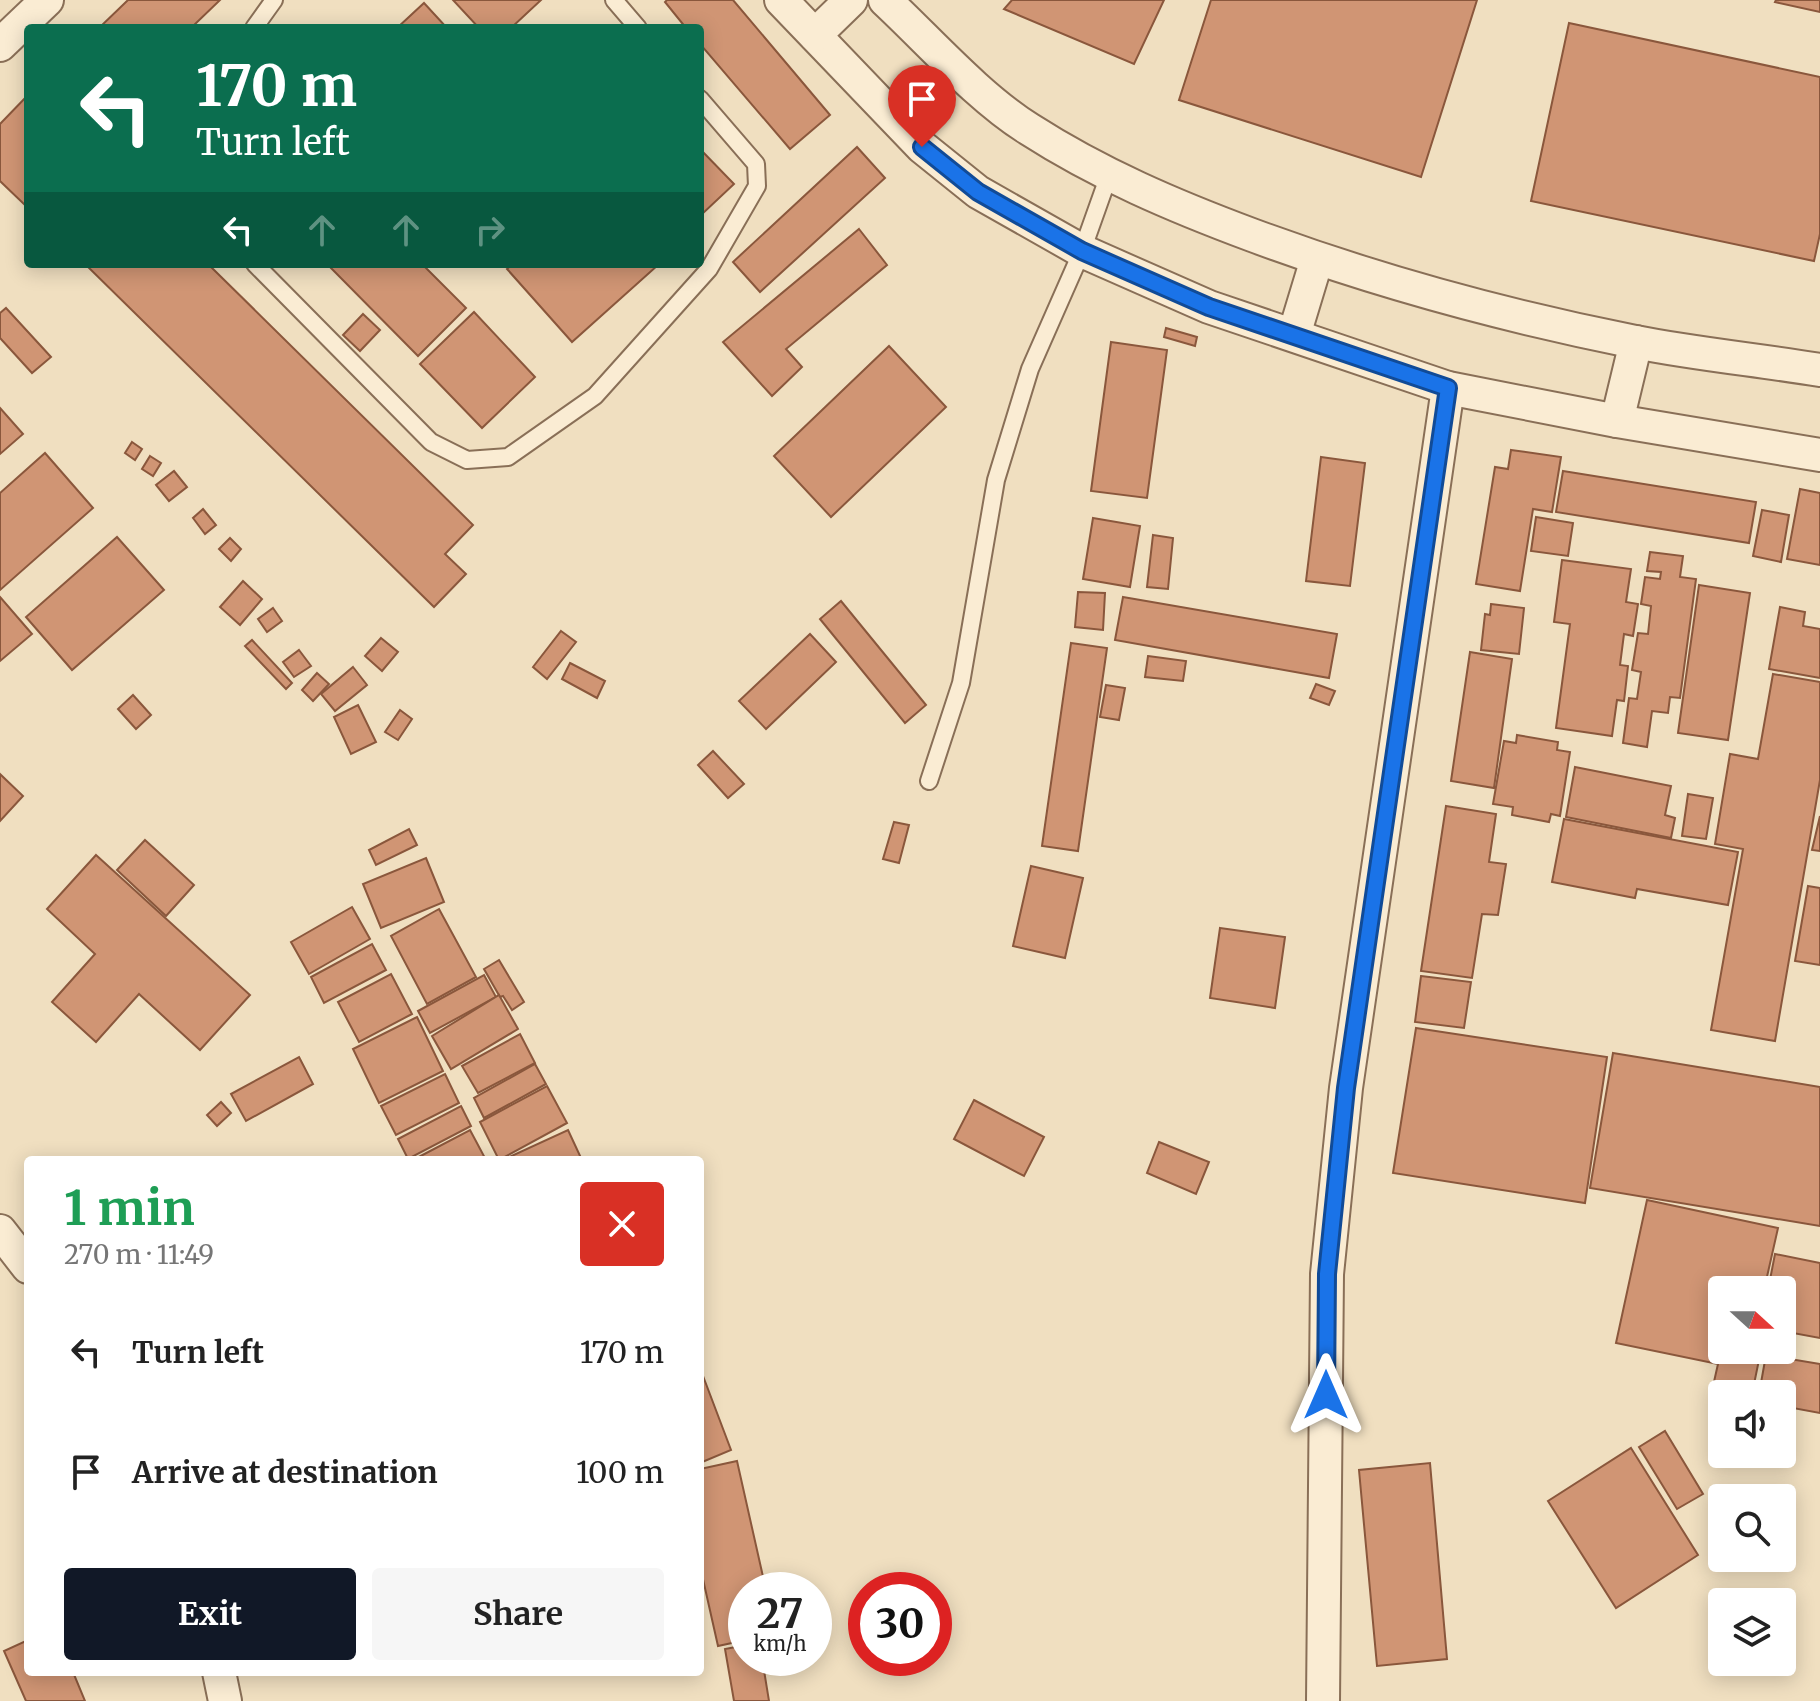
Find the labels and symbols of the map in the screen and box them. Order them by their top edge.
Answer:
pin [888,65,956,147]
north arrow [1708,1276,1796,1364]
position arrow [1284,1353,1368,1437]
speed limit sign: 30 [848,1572,952,1676]

